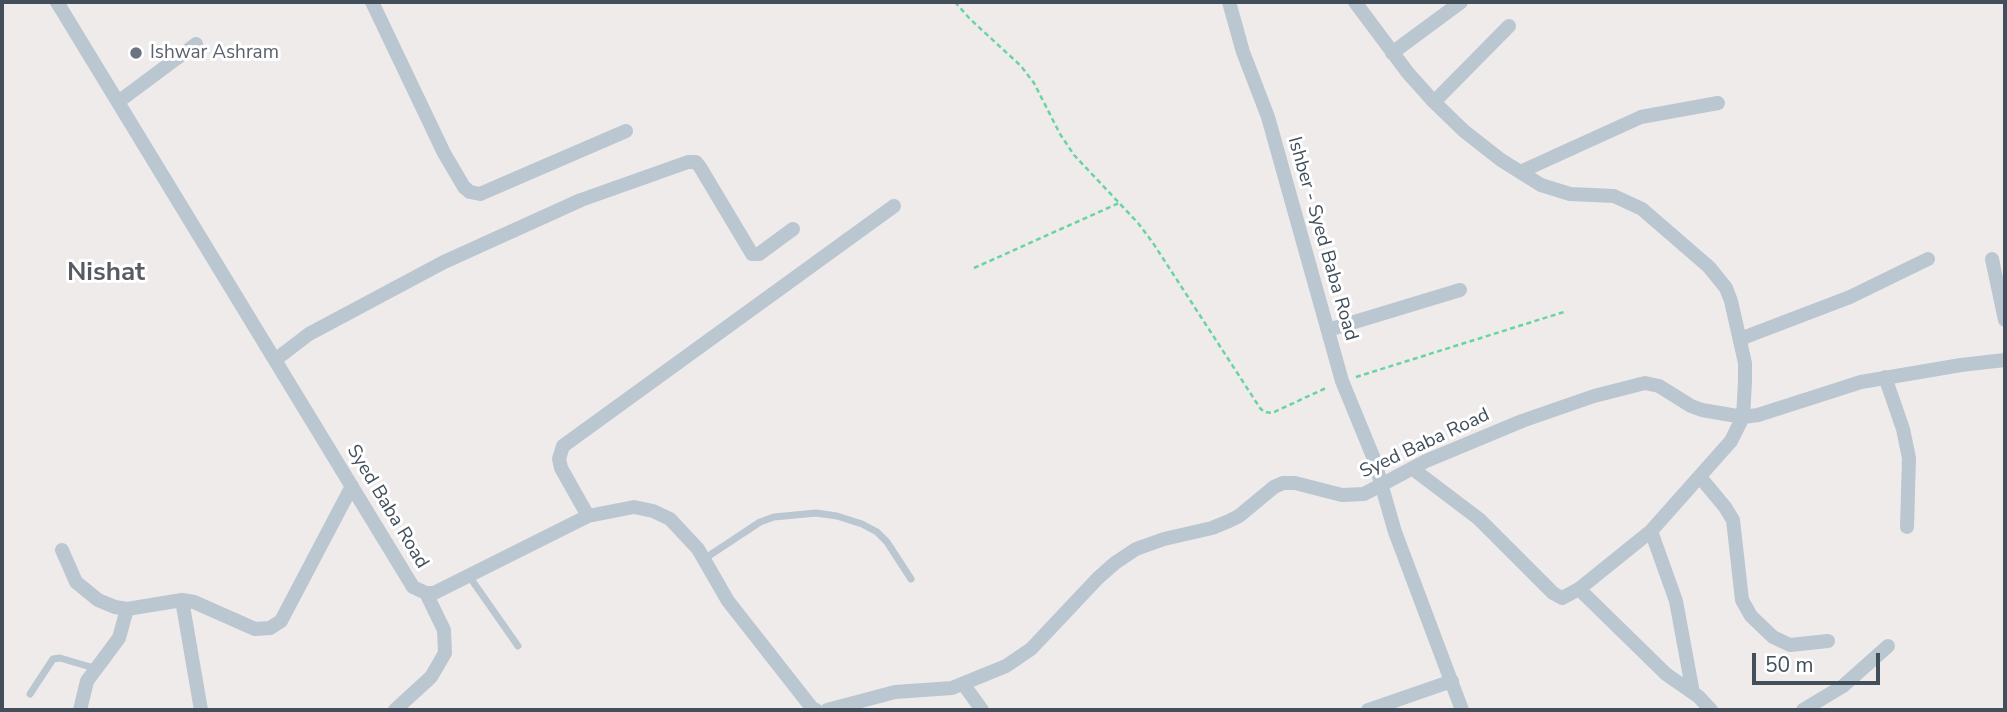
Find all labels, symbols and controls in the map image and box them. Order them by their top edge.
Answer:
place label: Ishwar Ashram [150,42,279,64]
marker: Ishwar Ashram [128,45,144,61]
street label: Ishber - Syed Baba Road [1282,134,1362,344]
district label: Nishat [67,258,145,290]
street label: Syed Baba Road [1357,404,1493,484]
street label: Syed Baba Road [341,441,433,573]
scale bar [1755,638,1883,682]
text: 50 m [1765,651,1814,679]

